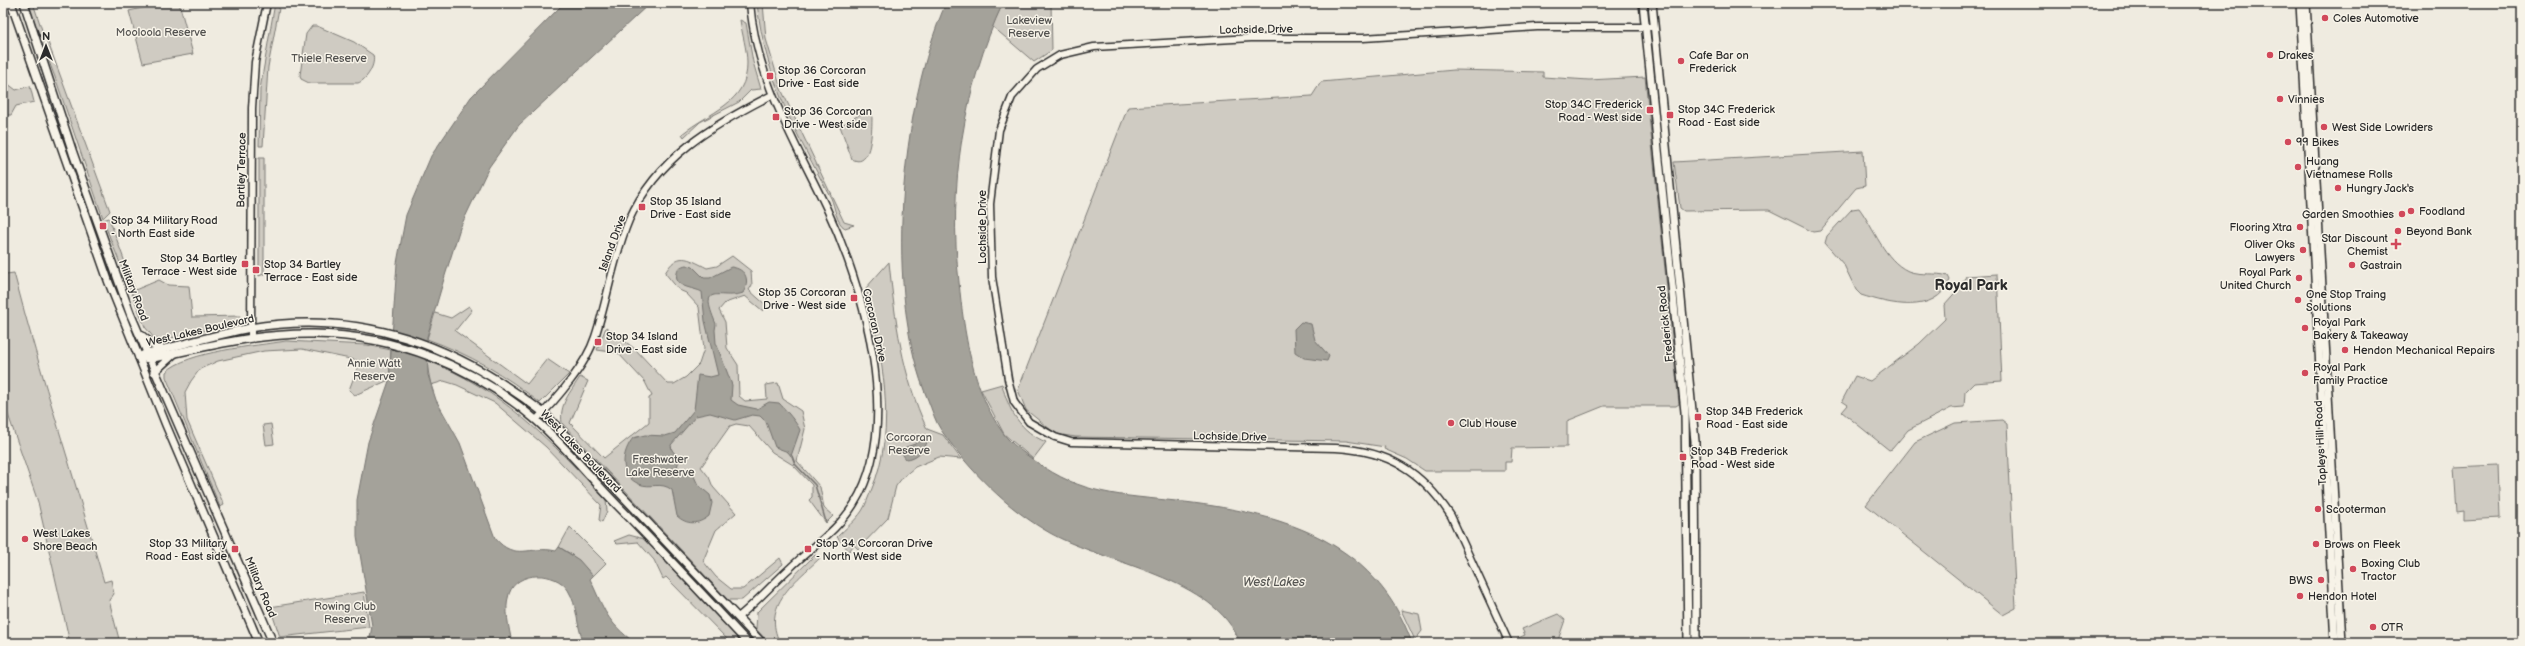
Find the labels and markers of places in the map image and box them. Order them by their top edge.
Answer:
place label: Coles Automotive [2333,12,2419,25]
marker: Coles Automotive [2320,13,2330,23]
place label: Cafe Bar on Frederick [1689,49,1749,75]
place label: Drakes [2278,49,2314,62]
marker: Drakes [2265,50,2275,60]
marker: Cafe Bar on Frederick [1676,56,1686,66]
place label: Stop 36 Corcoran Drive - East side [778,64,866,90]
marker: Stop 36 Corcoran Drive - East side [765,71,775,81]
place label: Vinnies [2288,93,2325,106]
marker: Vinnies [2275,94,2285,104]
place label: Stop 34C Frederick Road - West side [1545,98,1643,124]
place label: Stop 34C Frederick Road - East side [1678,103,1776,129]
place label: Stop 36 Corcoran Drive - West side [784,105,872,131]
marker: Stop 34C Frederick Road - West side [1645,105,1655,115]
marker: Stop 34C Frederick Road - East side [1665,110,1675,120]
marker: Stop 36 Corcoran Drive - West side [771,112,781,122]
place label: West Side Lowriders [2332,121,2433,134]
marker: West Side Lowriders [2319,122,2329,132]
place label: 99 Bikes [2296,136,2340,149]
marker: 99 Bikes [2283,137,2293,147]
place label: Huang Vietnamese Rolls [2306,155,2393,181]
marker: Huang Vietnamese Rolls [2293,162,2303,172]
place label: Hungry Jack's [2346,182,2415,195]
marker: Hungry Jack's [2333,183,2343,193]
place label: Stop 35 Island Drive - East side [650,195,732,221]
marker: Stop 35 Island Drive - East side [637,202,647,212]
place label: Foodland [2419,205,2465,218]
marker: Foodland [2406,206,2416,216]
place label: Garden Smoothies [2302,208,2395,221]
marker: Garden Smoothies [2397,209,2407,219]
place label: Stop 34 Military Road - North East side [111,214,217,240]
marker: Stop 34 Military Road - North East side [98,221,108,231]
place label: Flooring Xtra [2230,221,2292,234]
marker: Flooring Xtra [2295,222,2305,232]
place label: Beyond Bank [2406,225,2472,238]
marker: Beyond Bank [2393,226,2403,236]
place label: Star Discount Chemist [2321,232,2389,258]
place label: Oliver Oks Lawyers [2244,238,2296,264]
marker: Star Discount Chemist [2391,239,2401,249]
marker: Oliver Oks Lawyers [2298,245,2308,255]
place label: Stop 34 Bartley Terrace - West side [141,252,237,278]
place label: Stop 34 Bartley Terrace - East side [264,258,358,284]
marker: Stop 34 Bartley Terrace - West side [240,259,250,269]
place label: Gastrain [2360,259,2402,272]
marker: Gastrain [2347,260,2357,270]
marker: Stop 34 Bartley Terrace - East side [251,265,261,275]
place label: Royal Park United Church [2220,266,2292,292]
marker: Royal Park United Church [2294,273,2304,283]
place label: Stop 35 Corcoran Drive - West side [759,286,846,312]
place label: One Stop Traing Solutions [2306,288,2386,314]
marker: Stop 35 Corcoran Drive - West side [849,293,859,303]
marker: One Stop Traing Solutions [2293,295,2303,305]
place label: Royal Park Bakery & Takeaway [2313,316,2408,342]
marker: Royal Park Bakery & Takeaway [2300,323,2310,333]
place label: Stop 34 Island Drive - East side [606,330,688,356]
marker: Stop 34 Island Drive - East side [593,337,603,347]
place label: Hendon Mechanical Repairs [2353,344,2495,357]
marker: Hendon Mechanical Repairs [2340,345,2350,355]
place label: Royal Park Family Practice [2313,361,2388,387]
marker: Royal Park Family Practice [2300,368,2310,378]
place label: Stop 34B Frederick Road - East side [1706,405,1803,431]
marker: Stop 34B Frederick Road - East side [1693,412,1703,422]
place label: Club House [1459,417,1517,430]
marker: Club House [1446,418,1456,428]
place label: Stop 34B Frederick Road - West side [1691,445,1788,471]
marker: Stop 34B Frederick Road - West side [1678,452,1688,462]
place label: Scooterman [2326,503,2386,516]
marker: Scooterman [2313,504,2323,514]
place label: West Lakes Shore Beach [33,527,97,553]
marker: West Lakes Shore Beach [20,534,30,544]
place label: Stop 33 Military Road - East side [145,537,227,563]
place label: Stop 34 Corcoran Drive - North West side [816,537,933,563]
place label: Brows on Fleek [2324,538,2401,551]
marker: Brows on Fleek [2311,539,2321,549]
marker: Stop 33 Military Road - East side [230,544,240,554]
marker: Stop 34 Corcoran Drive - North West side [803,544,813,554]
place label: Boxing Club Tractor [2361,557,2420,583]
marker: Boxing Club Tractor [2348,564,2358,574]
place label: BWS [2289,574,2313,587]
marker: BWS [2316,575,2326,585]
place label: Hendon Hotel [2308,590,2377,603]
marker: Hendon Hotel [2295,591,2305,601]
place label: OTR [2381,621,2403,634]
marker: OTR [2368,622,2378,632]

